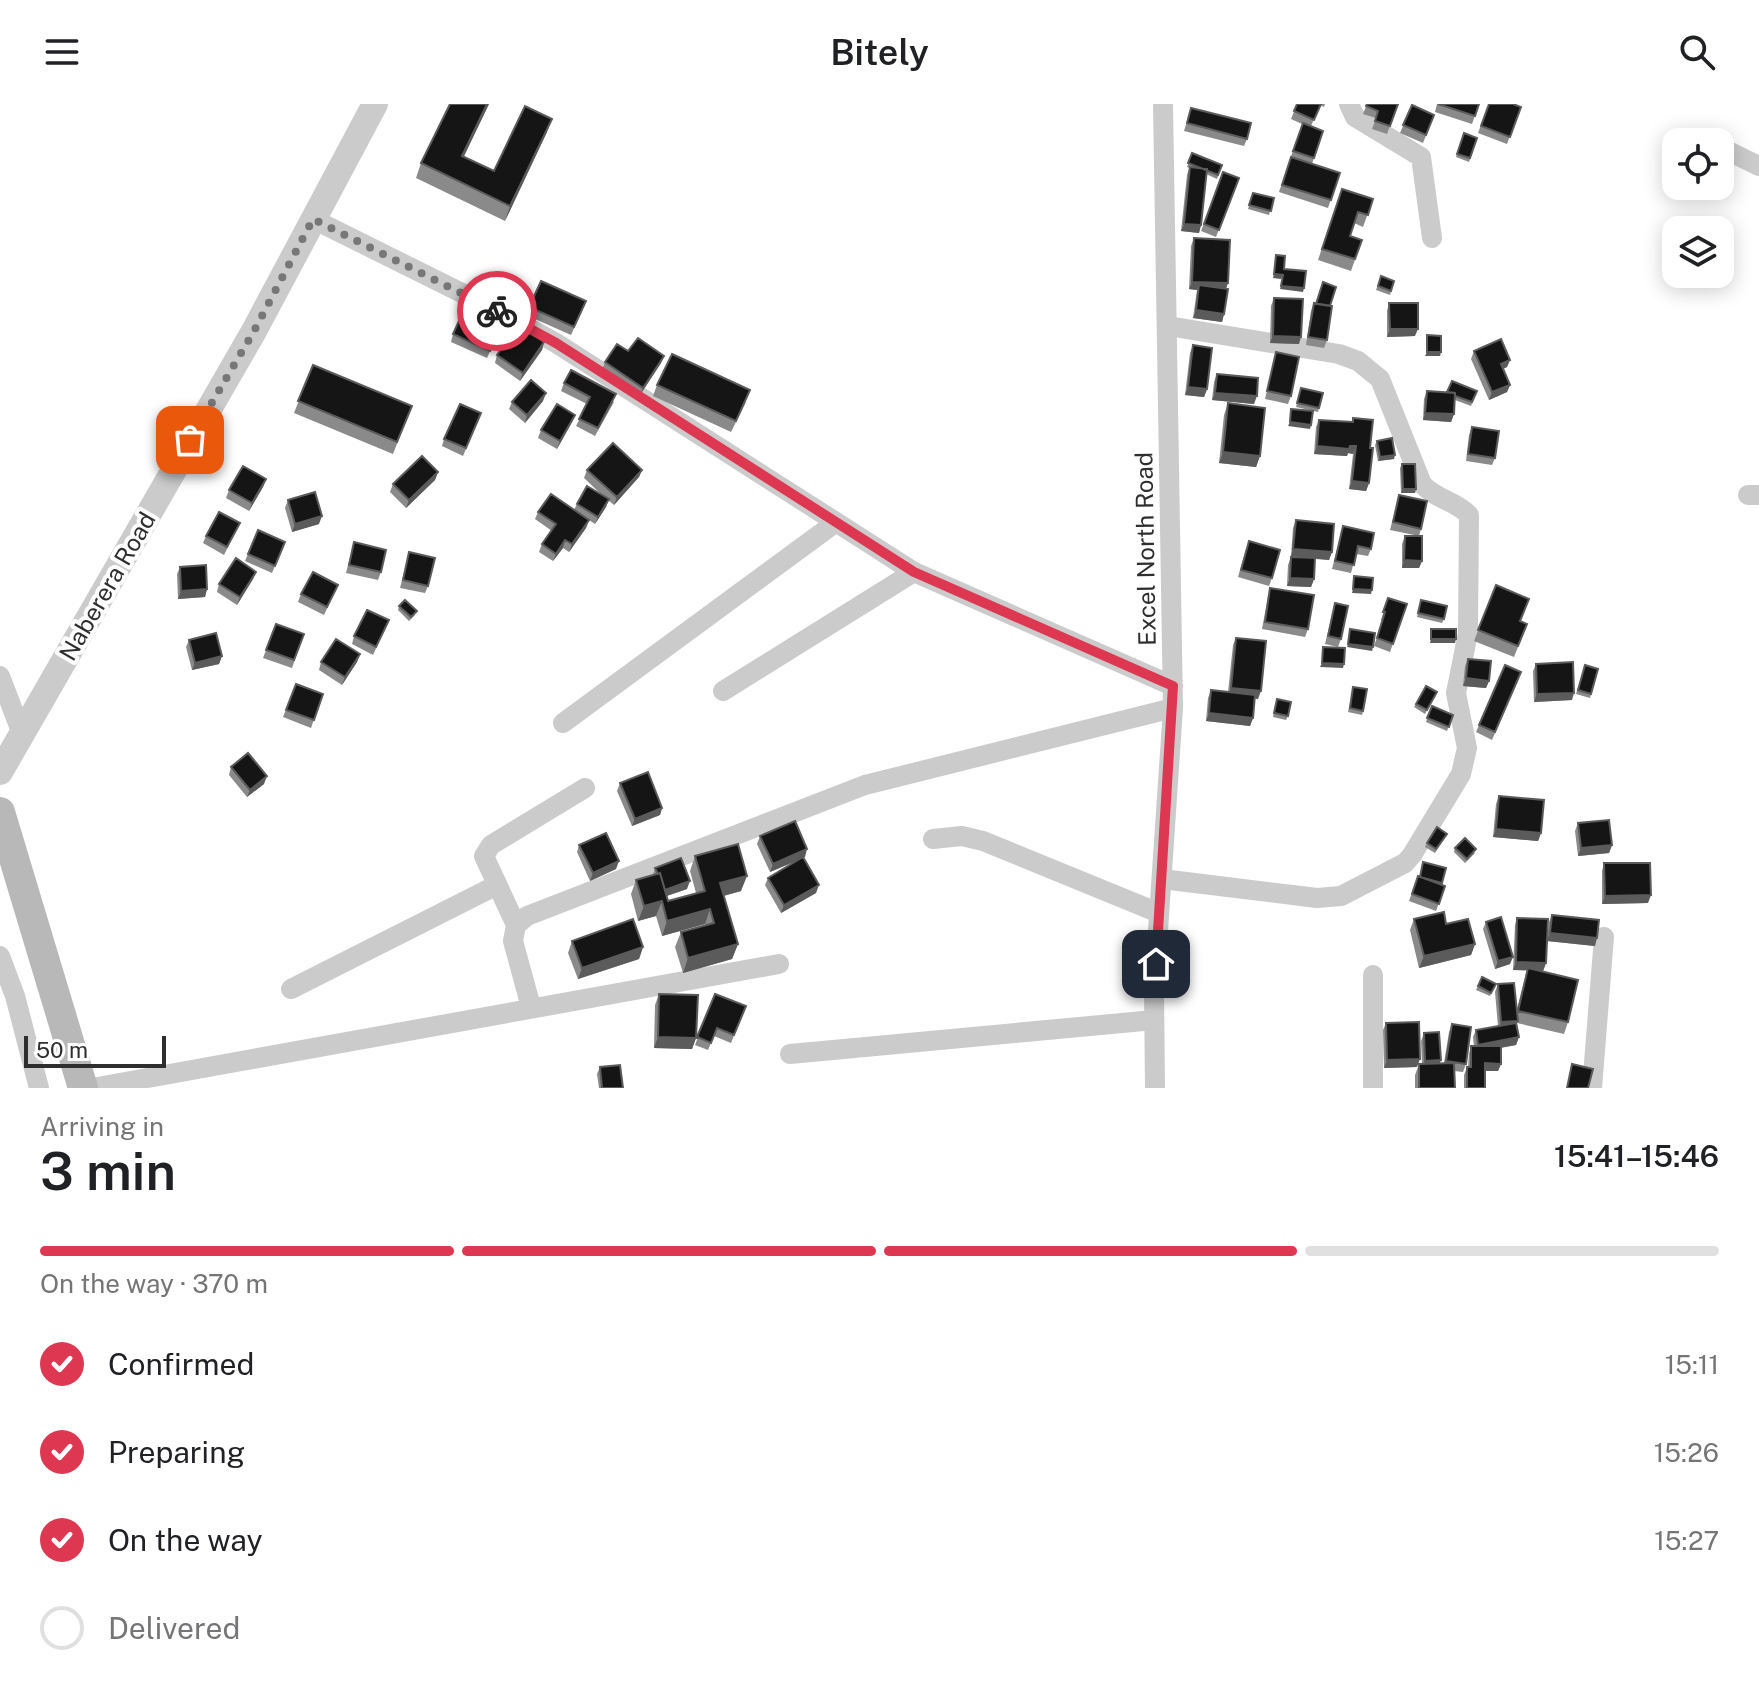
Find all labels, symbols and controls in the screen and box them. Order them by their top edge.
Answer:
icon: menu [40,30,84,74]
icon: search [1675,30,1719,74]
text: Bitely [830,31,929,73]
map controls [1662,128,1734,288]
button: locate [1662,128,1734,200]
button: layers [1662,216,1734,288]
courier [457,271,537,351]
icon: bike [475,289,519,333]
pin [156,406,224,474]
icon: bag [168,418,212,462]
street label: Excel North Road [1129,452,1161,646]
street label: Naberera Road [53,507,161,665]
pin [1122,930,1190,998]
icon: home [1134,942,1178,986]
scale bar [24,1032,166,1068]
text: 50 m [36,1037,88,1063]
text: Arriving in [40,1111,164,1142]
text: 15:41–15:46 [1554,1138,1719,1174]
text: 3 min [40,1141,176,1202]
text: On the way · 370 m [40,1268,268,1299]
icon: check [40,1342,84,1386]
text: Confirmed [108,1346,254,1382]
text: 15:11 [1665,1349,1719,1380]
icon: check [40,1430,84,1474]
text: Preparing [108,1434,245,1470]
text: 15:26 [1654,1437,1719,1468]
icon: check [40,1518,84,1562]
text: On the way [108,1522,262,1558]
text: 15:27 [1654,1525,1719,1556]
text: Delivered [108,1610,240,1646]

